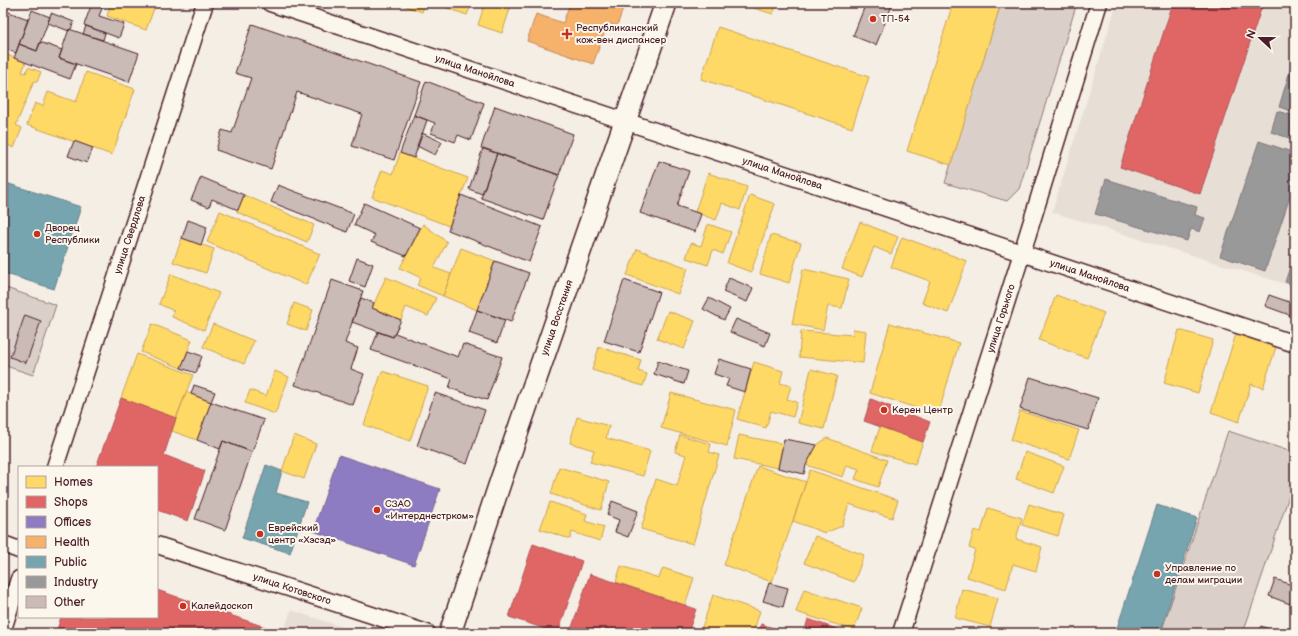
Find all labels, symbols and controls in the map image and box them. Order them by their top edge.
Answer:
place label: ТП-54 [881,13,910,25]
marker: ТП-54 [868,14,878,24]
north arrow [1240,18,1280,58]
place label: Республиканский кож-вен диспансер [576,22,666,46]
marker: Республиканский кож-вен диспансер [561,28,573,40]
text: N [1244,28,1259,41]
street label: улица Манойлова [433,52,517,90]
street label: улица Манойлова [741,155,824,192]
street label: улица Свердлова [112,194,148,275]
place label: Дворец Республики [45,222,100,246]
marker: Дворец Республики [32,229,42,239]
street label: улица Манойлова [1048,257,1131,295]
street label: улица Восстания [539,278,576,357]
street label: улица Горького [985,283,1018,354]
place label: Керен Центр [892,404,953,416]
marker: Керен Центр [879,405,889,415]
legend [18,466,158,618]
text: Homes [54,475,93,490]
text: Shops [54,495,88,510]
place label: СЗАО «Интерднестрком» [385,498,474,522]
marker: СЗАО «Интерднестрком» [372,505,382,515]
text: Offices [54,515,91,530]
place label: Еврейский центр «Хэсэд» [268,522,336,546]
marker: Еврейский центр «Хэсэд» [255,529,265,539]
text: Health [54,535,90,550]
text: Public [54,555,87,570]
place label: Управление по делам миграции [1165,562,1242,586]
marker: Управление по делам миграции [1152,569,1162,579]
street label: улица Котовского [252,571,332,607]
text: Industry [54,575,99,590]
text: Other [54,595,86,610]
place label: Калейдоскоп [191,600,253,612]
marker: Калейдоскоп [178,601,188,611]

